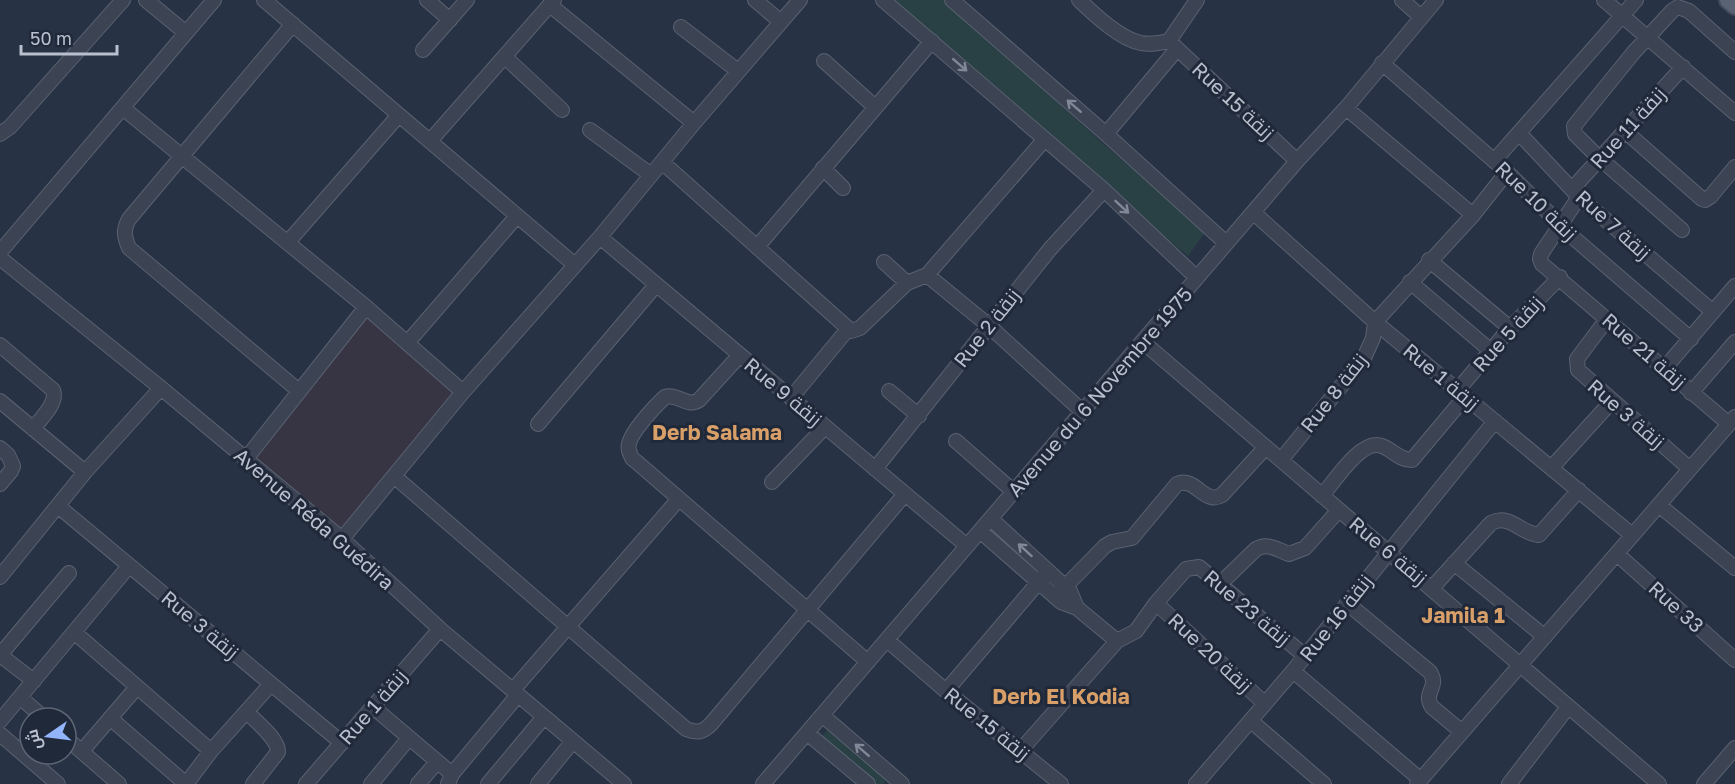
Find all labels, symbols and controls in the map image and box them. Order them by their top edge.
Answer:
scale bar [21,18,117,56]
text: 50 m [30,27,72,49]
street label: Rue 15 زنقة [1187,56,1280,145]
one-way arrow [952,58,967,72]
street label: Rue 11 زنقة [1584,82,1671,174]
one-way arrow [1066,99,1081,113]
street label: Rue 10 زنقة [1490,156,1582,246]
street label: Rue 7 زنقة [1571,184,1656,265]
one-way arrow [1114,200,1129,214]
street label: Avenue du 6 Novembre 1975 [1002,282,1197,501]
street label: Rue 2 زنقة [948,283,1025,372]
street label: Rue 5 زنقة [1467,291,1548,377]
street label: Rue 21 زنقة [1597,307,1691,394]
street label: Rue 1 زنقة [1398,338,1484,416]
street label: Rue 8 زنقة [1295,348,1372,437]
street label: Rue 9 زنقة [739,352,827,431]
street label: Rue 3 زنقة [1583,373,1670,454]
district label: Derb Salama [652,419,782,445]
street label: Avenue Réda Guédira [230,442,399,594]
street label: Rue 6 زنقة [1344,511,1432,590]
one-way arrow [1018,543,1033,557]
street label: Rue 23 زنقة [1199,564,1296,651]
street label: Rue 16 زنقة [1294,569,1377,666]
street label: Rue 33 [1644,575,1709,637]
street label: Rue 3 زنقة [156,585,244,664]
district label: Jamila 1 [1421,602,1505,628]
street label: Rue 20 زنقة [1163,607,1258,698]
street label: Rue 1 زنقة [333,664,412,749]
street label: Rue 15 زنقة [939,681,1035,766]
district label: Derb El Kodia [992,683,1130,709]
north arrow [18,706,78,766]
text: ش [21,727,46,752]
one-way arrow [854,743,870,756]

